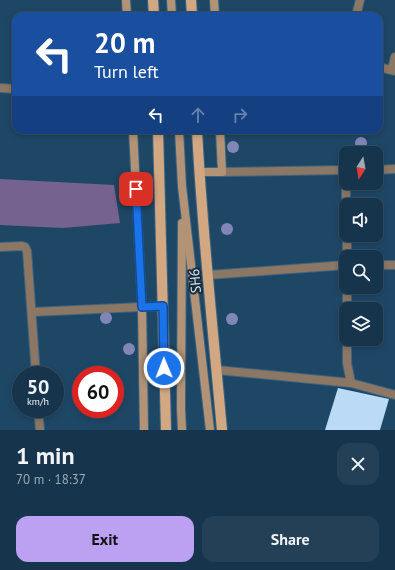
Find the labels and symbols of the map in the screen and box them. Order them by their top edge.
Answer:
north arrow [339,146,383,190]
pin [119,172,153,206]
street label: SH6 [185,268,205,294]
position arrow [143,347,185,389]
speed limit sign: 60 [72,366,124,418]

